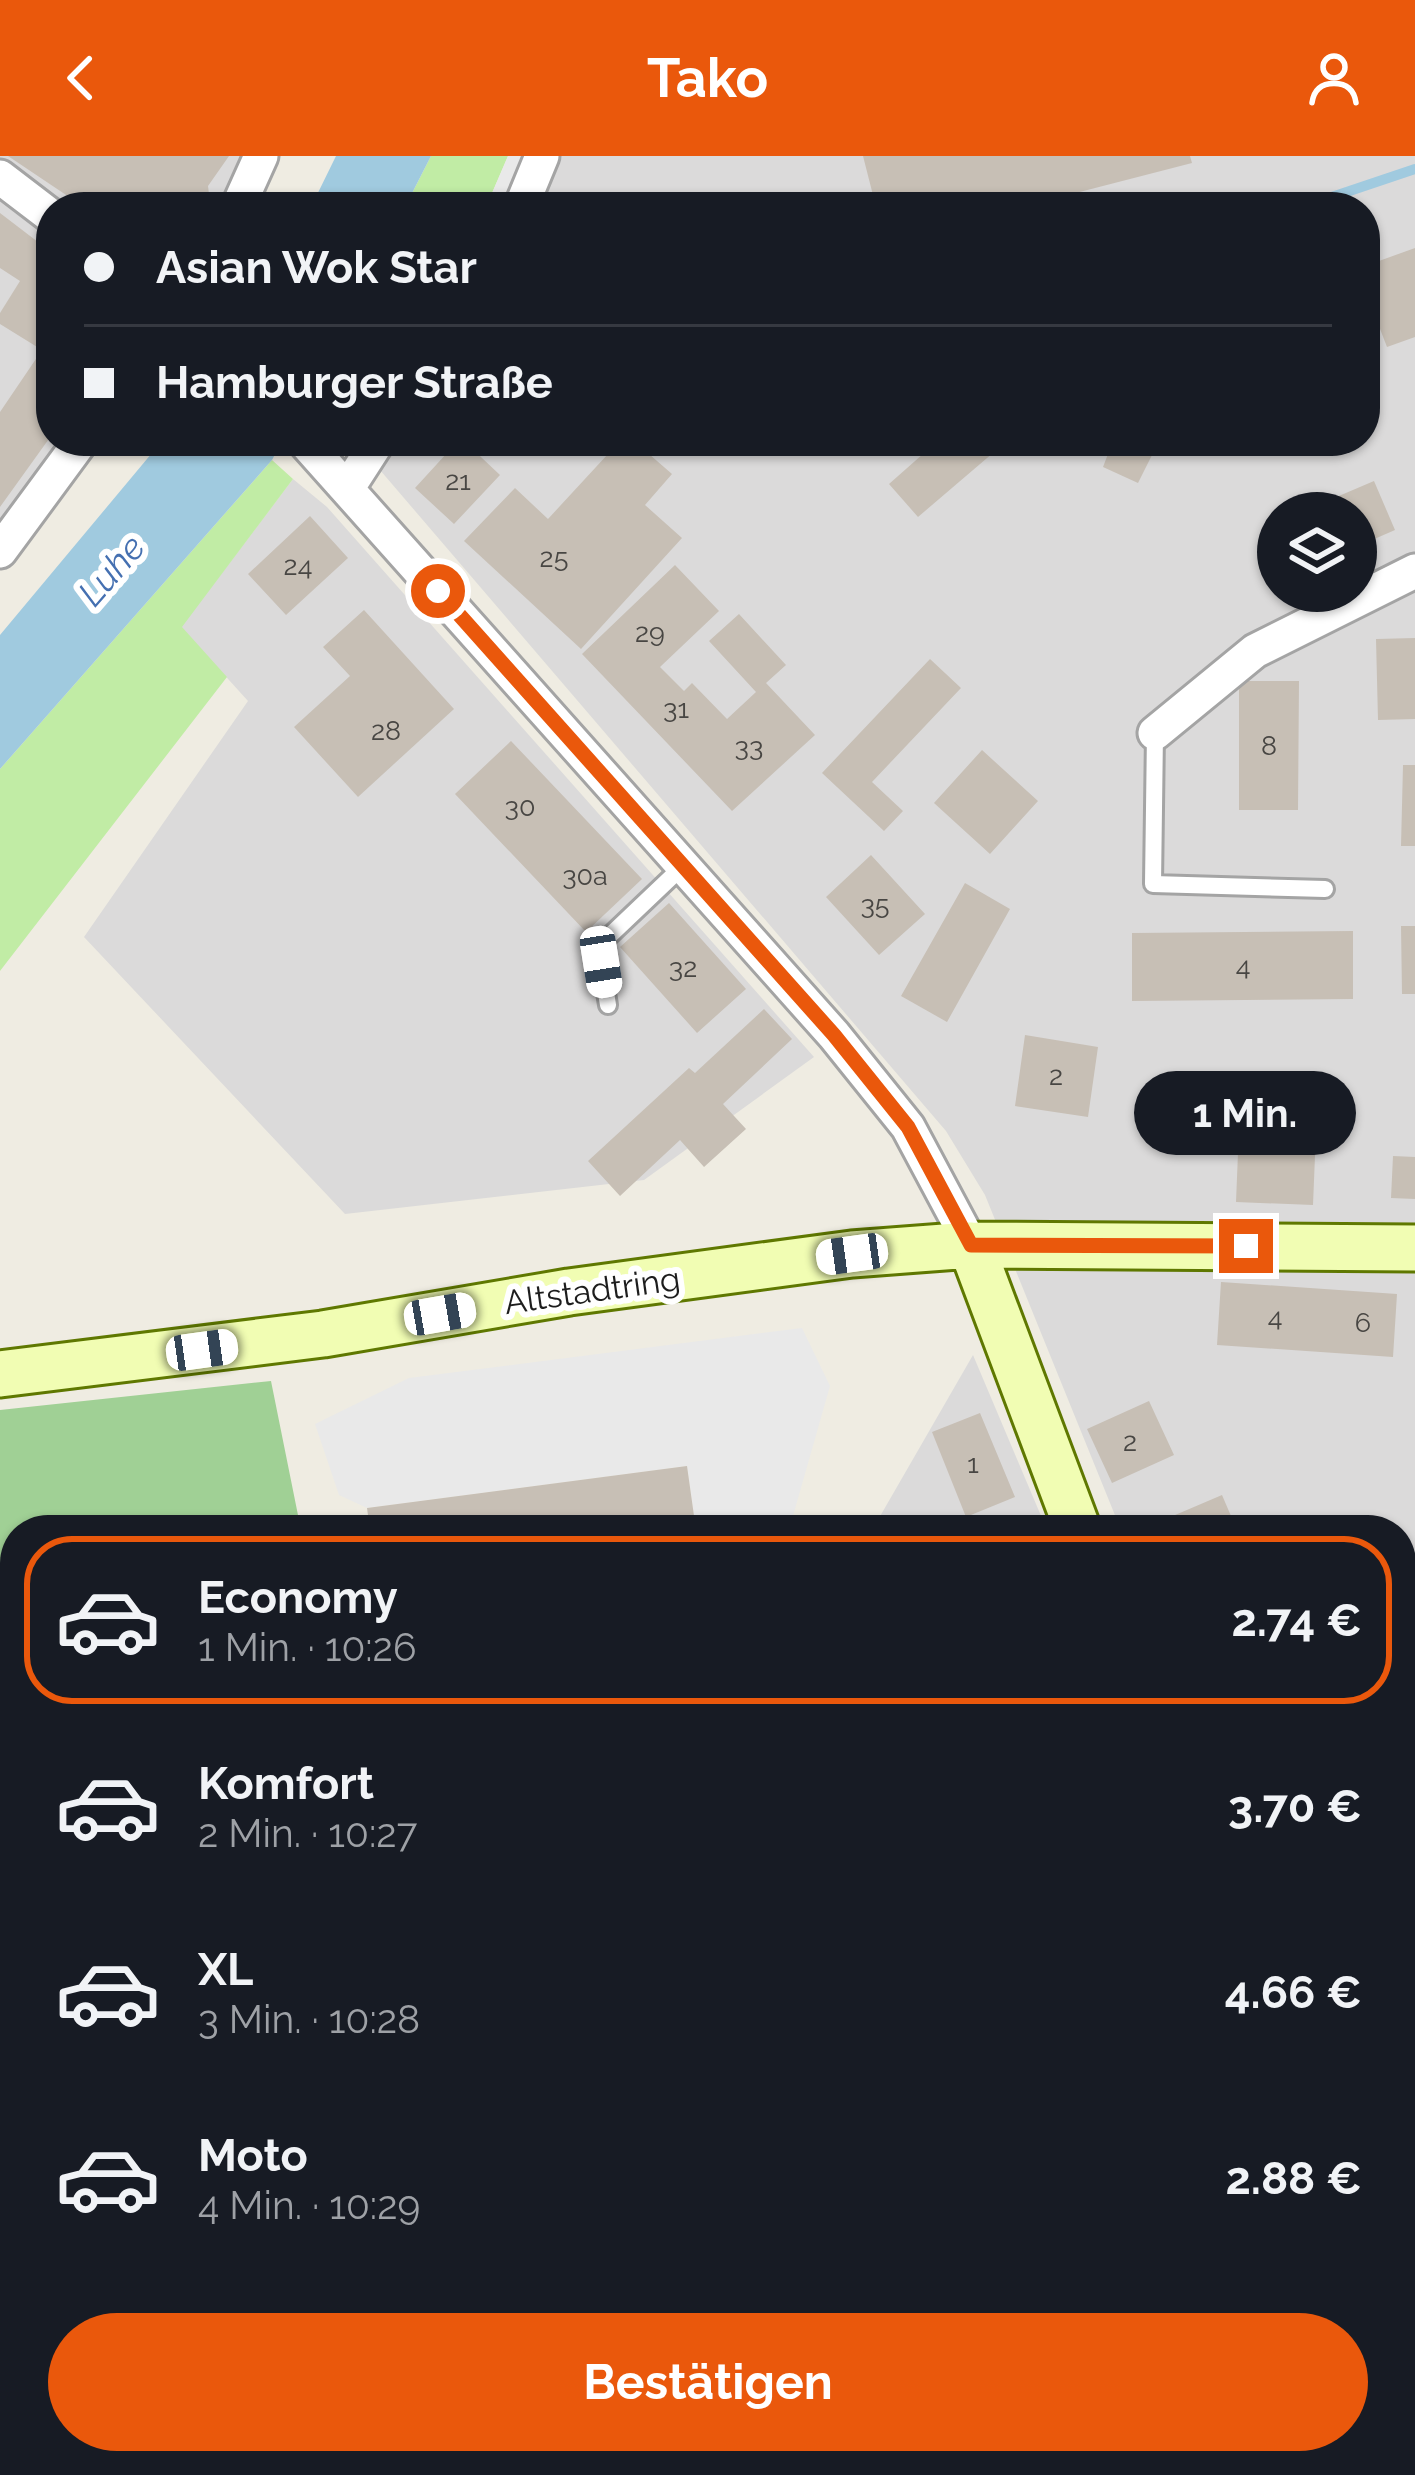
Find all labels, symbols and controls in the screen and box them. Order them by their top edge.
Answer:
icon: back [48,45,114,111]
icon: person [1301,45,1367,111]
text: Tako [647,46,768,110]
text: Asian Wok Star [156,241,477,294]
text: Hamburger Straße [156,356,553,409]
house number: 21 [445,465,471,496]
map controls [1257,492,1377,612]
button: layers [1257,492,1377,612]
water label: Luhe [69,526,153,614]
house number: 25 [540,542,568,573]
house number: 24 [284,550,312,581]
route start [411,564,465,618]
house number: 29 [635,617,665,648]
house number: 31 [663,693,689,724]
house number: 28 [371,715,401,746]
house number: 8 [1261,730,1277,761]
house number: 33 [735,731,763,762]
house number: 30 [505,791,535,822]
house number: 30a [562,860,608,891]
house number: 35 [860,889,890,920]
car [578,924,624,1000]
house number: 4 [1236,950,1250,981]
house number: 32 [669,952,697,983]
house number: 2 [1049,1060,1063,1091]
callout: 1 Min. [1135,1072,1357,1156]
text: 1 Min. [1193,1090,1297,1136]
route end [1219,1219,1273,1273]
car [814,1231,890,1277]
street label: Altstadtring [502,1259,683,1322]
car [401,1290,479,1338]
house number: 4 [1268,1301,1282,1332]
house number: 6 [1355,1307,1371,1338]
car [164,1327,240,1373]
house number: 2 [1123,1426,1137,1457]
house number: 1 [967,1448,979,1479]
icon: car [54,1566,162,1674]
text: Economy [198,1571,398,1624]
text: 2.74 € [1231,1594,1362,1647]
text: 1 Min. · 10:26 [198,1624,416,1670]
icon: car [54,1752,162,1860]
text: Komfort [198,1757,374,1810]
text: 3.70 € [1228,1780,1362,1833]
text: 2 Min. · 10:27 [198,1810,417,1856]
icon: car [54,1938,162,2046]
text: XL [198,1943,253,1996]
text: 4.66 € [1225,1966,1362,2019]
text: 3 Min. · 10:28 [198,1996,420,2042]
icon: car [54,2124,162,2232]
text: Moto [198,2129,308,2182]
text: 2.88 € [1225,2152,1362,2205]
text: 4 Min. · 10:29 [198,2182,420,2228]
button: Bestätigen [48,2313,1368,2451]

